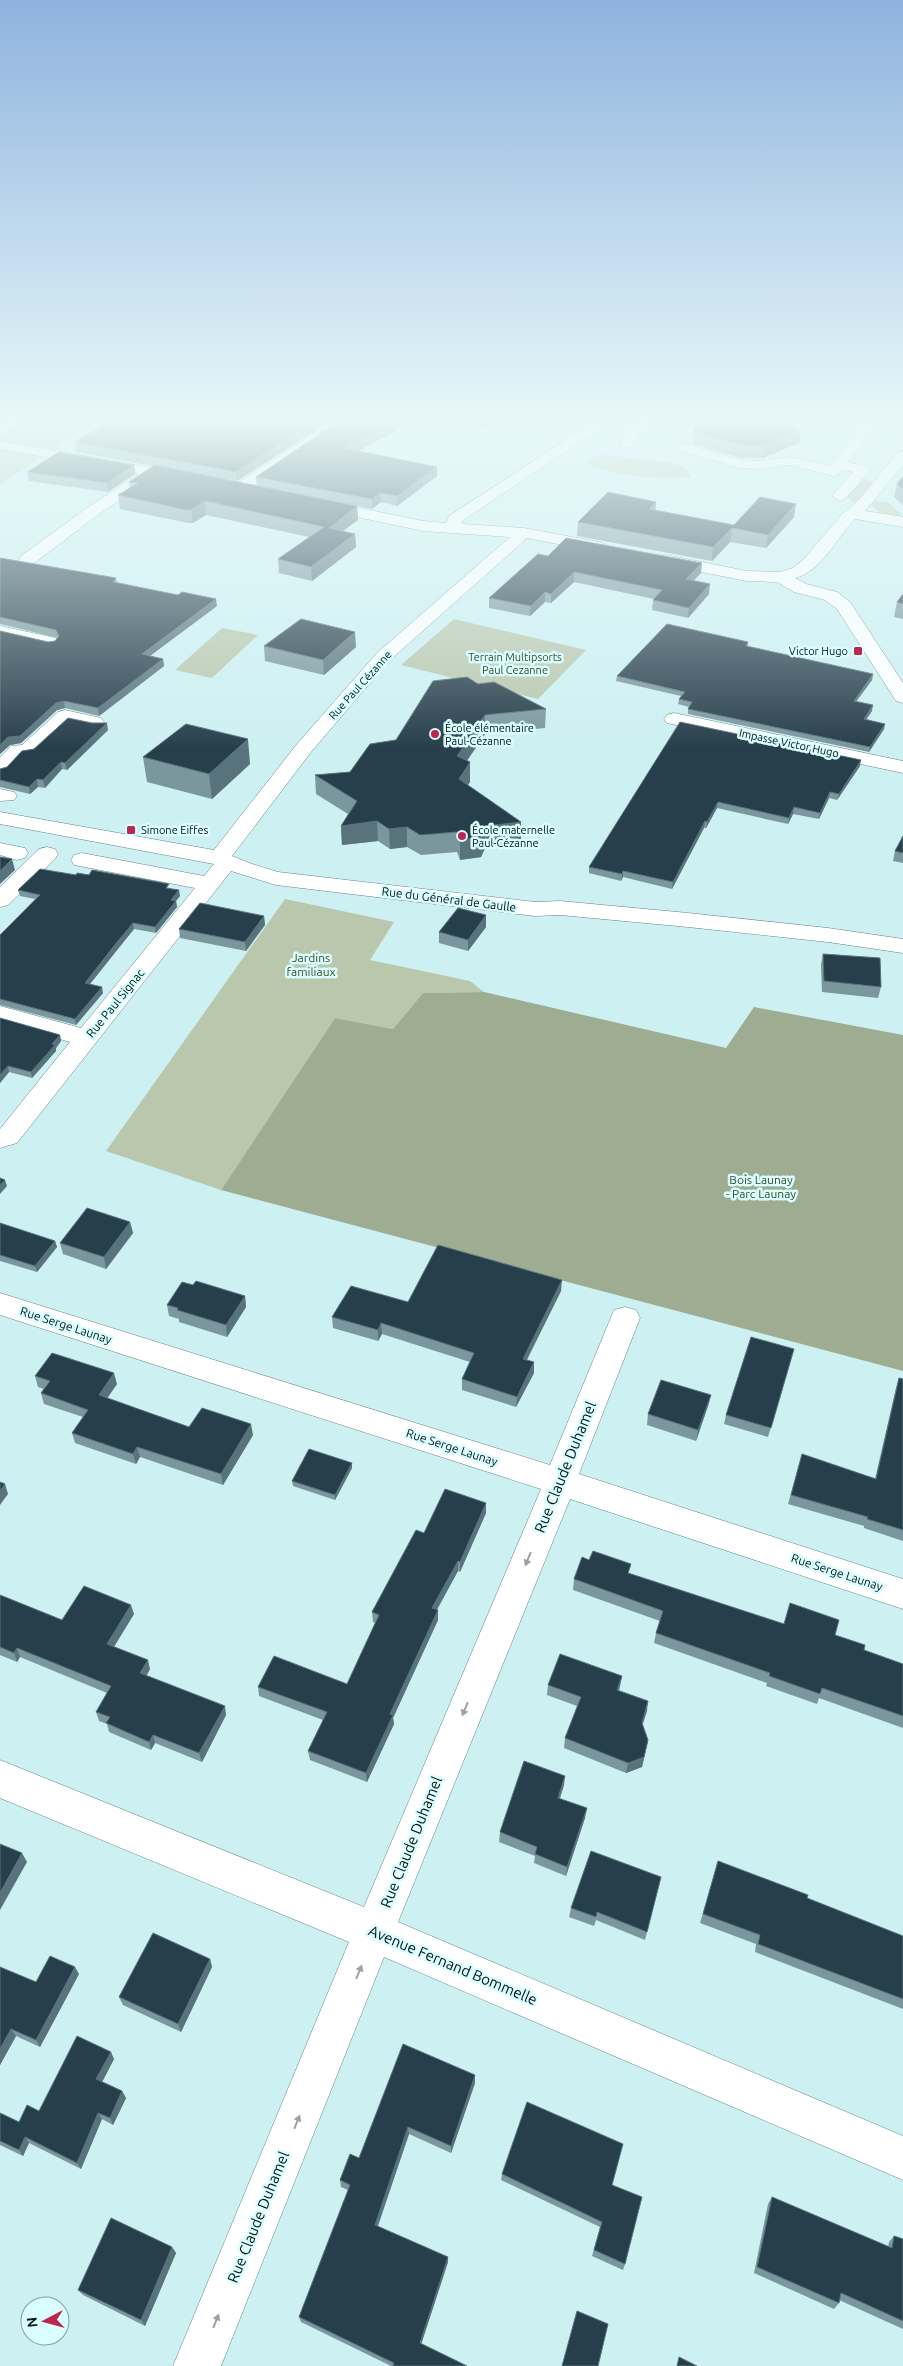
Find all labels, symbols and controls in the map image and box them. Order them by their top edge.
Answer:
place label: Victor Hugo [789,645,848,657]
marker: Victor Hugo [852,645,864,657]
street label: Rue Paul Cézanne [326,648,394,722]
park label: Terrain Multipsorts Paul Cezanne [468,651,562,676]
place label: École élémentaire Paul-Cézanne [445,721,534,747]
street label: Impasse Victor Hugo [738,727,840,759]
marker: École élémentaire Paul-Cézanne [429,728,441,740]
place label: École maternelle Paul-Cézanne [472,823,555,849]
marker: Simone Eiffes [125,824,137,836]
place label: Simone Eiffes [141,824,209,836]
marker: École maternelle Paul-Cézanne [456,830,468,842]
street label: Rue du Général de Gaulle [381,884,517,914]
park label: Jardins familiaux [286,951,336,978]
street label: Rue Paul Signac [83,966,147,1040]
park label: Bois Launay - Parc Launay [726,1173,796,1200]
street label: Rue Serge Launay [19,1304,114,1346]
street label: Rue Claude Duhamel [531,1399,599,1535]
street label: Rue Serge Launay [405,1426,500,1468]
street label: Rue Serge Launay [790,1551,885,1593]
one-way arrow [523,1552,531,1566]
one-way arrow [461,1702,469,1716]
street label: Rue Claude Duhamel [377,1774,445,1910]
street label: Avenue Fernand Bommelle [366,1922,540,2008]
one-way arrow [356,1964,363,1979]
one-way arrow [294,2115,302,2129]
street label: Rue Claude Duhamel [224,2149,292,2285]
north arrow [20,2296,70,2346]
one-way arrow [212,2314,220,2328]
text: N [24,2316,41,2328]

